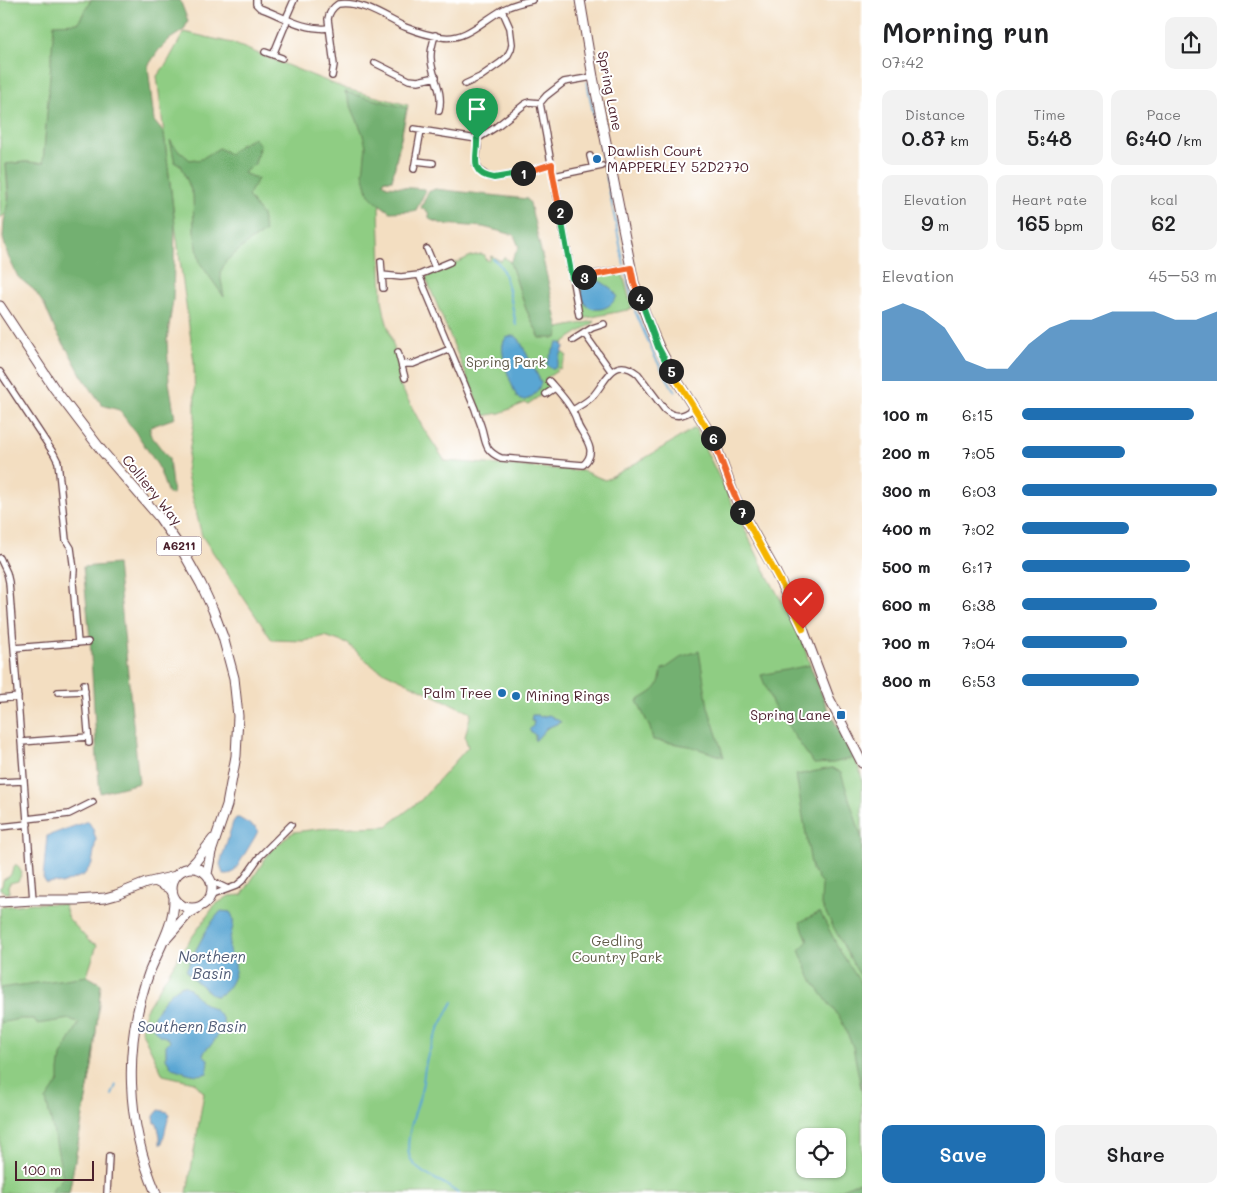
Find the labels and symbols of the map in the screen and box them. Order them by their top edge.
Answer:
street label: Spring Lane [593,49,628,132]
pin [456,88,498,139]
place label: Dawlish Court MAPPERLEY 52D2770 [607,141,749,176]
marker: Dawlish Court MAPPERLEY 52D2770 [591,153,603,165]
pin: 1 [510,160,536,186]
pin: 2 [548,200,572,224]
pin: 3 [572,264,596,290]
pin: 4 [628,286,652,310]
park label: Spring Park [466,352,546,371]
pin: 5 [658,358,684,384]
pin: 6 [700,426,726,450]
street label: Colliery Way [118,451,187,529]
pin: 7 [730,500,754,524]
road number: A6211 [156,536,202,556]
pin [782,578,824,629]
place label: Palm Tree [423,683,492,702]
place label: Mining Rings [526,686,610,705]
marker: Palm Tree [496,687,508,699]
marker: Mining Rings [510,690,522,702]
place label: Spring Lane [750,705,831,724]
marker: Spring Lane [835,709,847,721]
park label: Gedling Country Park [572,931,662,966]
water label: Northern Basin [178,946,246,983]
water label: Southern Basin [137,1016,247,1036]
scale bar [15,1158,94,1181]

